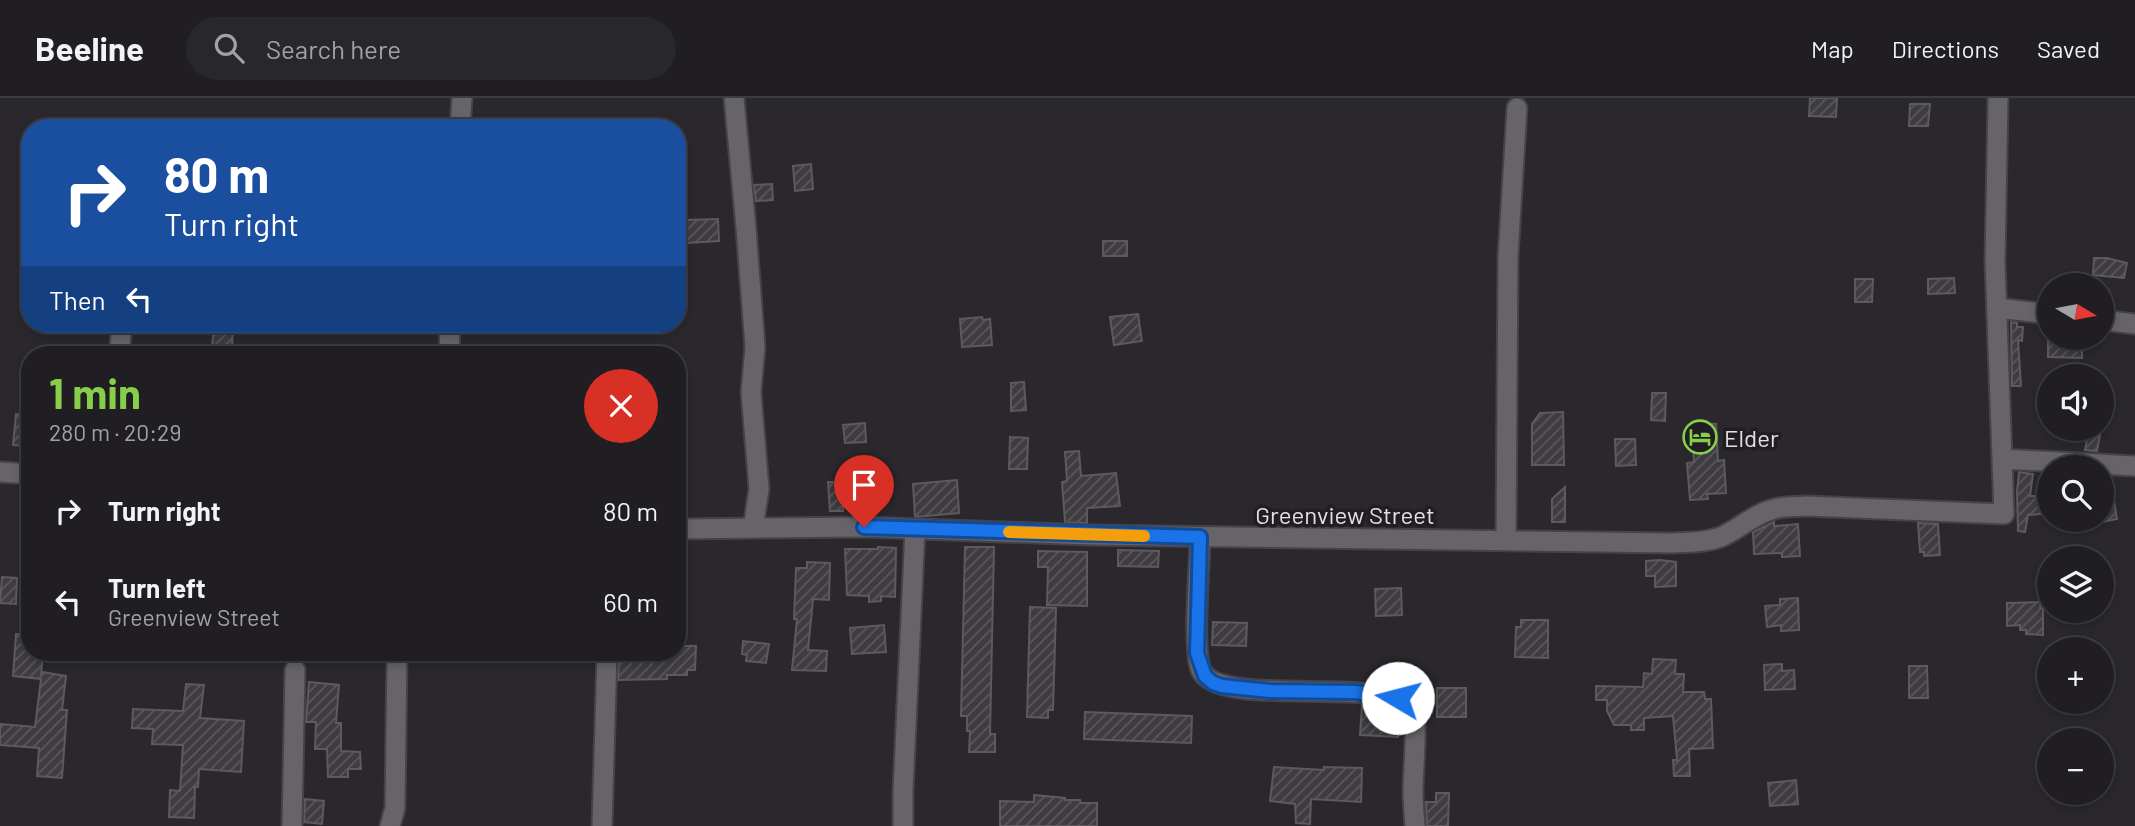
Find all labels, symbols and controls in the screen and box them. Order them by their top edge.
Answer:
search box [186,17,676,80]
text: Beeline [35,28,144,68]
icon: search [210,29,248,67]
text: Search here [266,33,401,64]
text: Map [1811,34,1854,63]
text: Directions [1892,34,1999,63]
text: Saved [2037,34,2100,63]
text: 80 m [164,144,269,203]
icon: right [49,147,140,238]
text: Turn right [164,204,299,242]
north arrow [2037,273,2114,350]
map controls [2037,273,2114,805]
icon: left [120,280,158,318]
text: Then [49,284,106,315]
button: sound [2037,364,2114,441]
text: 1 min [49,367,141,417]
button: close [584,369,658,443]
text: 280 m · 20:29 [49,418,181,446]
hotel icon: Elder [1681,418,1719,456]
place label: Elder [1724,423,1779,452]
pin [834,455,894,527]
button: search [2037,455,2114,532]
icon: arrive [845,466,883,504]
icon: right [49,492,87,530]
text: Turn right [108,495,221,526]
text: 80 m [603,495,658,526]
street label: Greenview Street [1255,500,1435,529]
button: layers [2037,546,2114,623]
text: Turn left [108,572,206,603]
icon: left [49,583,87,621]
text: 60 m [603,586,658,617]
text: Greenview Street [108,603,280,631]
button: + [2037,637,2114,714]
position arrow [1361,661,1435,735]
button: − [2037,728,2114,805]

